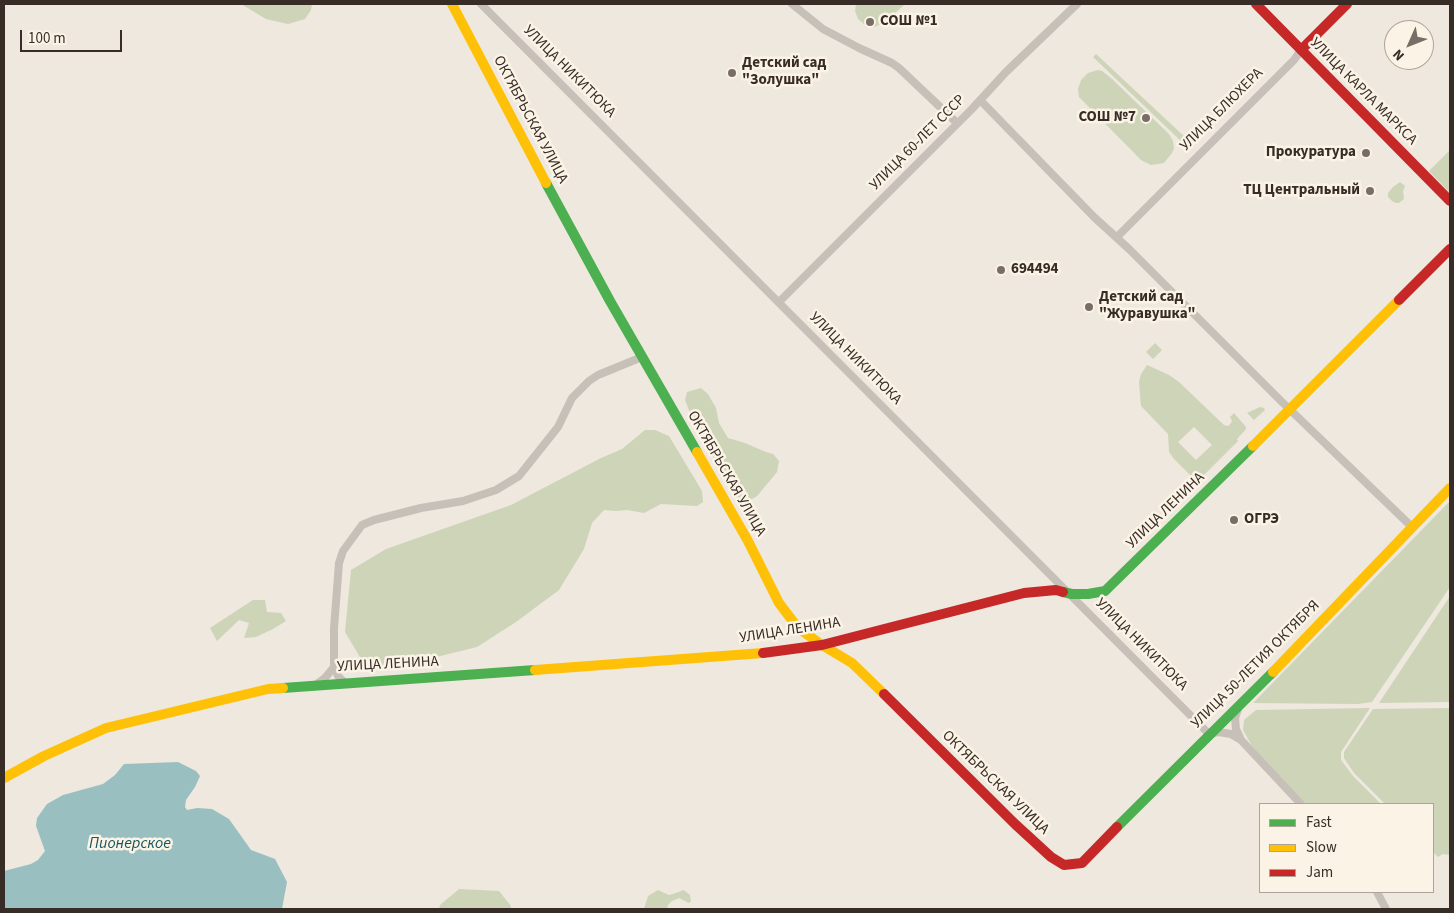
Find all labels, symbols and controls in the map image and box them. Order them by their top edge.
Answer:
place label: СОШ №1 [880,13,938,31]
marker: СОШ №1 [864,16,876,28]
scale bar [22,20,125,52]
north arrow [1384,20,1434,70]
street label: УЛИЦА НИКИТЮКА [519,22,619,122]
text: 100 m [28,28,66,49]
street label: УЛИЦА КАРЛА МАРКСА [1306,35,1420,149]
text: N [1389,44,1409,65]
street label: ОКТЯБРЬСКАЯ УЛИЦА [489,53,571,187]
place label: Детский сад "Золушка" [742,55,826,90]
street label: УЛИЦА БЛЮХЕРА [1177,65,1267,155]
marker: Детский сад "Золушка" [726,67,738,79]
street label: УЛИЦА 60-ЛЕТ СССР [866,91,970,195]
place label: СОШ №7 [1078,109,1136,127]
marker: СОШ №7 [1140,112,1152,124]
place label: Прокуратура [1266,144,1356,162]
marker: Прокуратура [1360,147,1372,159]
place label: ТЦ Центральный [1243,182,1360,200]
marker: ТЦ Центральный [1364,185,1376,197]
place label: 694494 [1011,261,1059,279]
marker: 694494 [995,264,1007,276]
place label: Детский сад "Журавушка" [1099,289,1196,324]
marker: Детский сад "Журавушка" [1083,301,1095,313]
street label: УЛИЦА НИКИТЮКА [805,309,905,409]
street label: ОКТЯБРЬСКАЯ УЛИЦА [683,408,769,540]
street label: УЛИЦА ЛЕНИНА [1123,469,1209,553]
place label: ОГРЭ [1244,511,1279,529]
marker: ОГРЭ [1228,514,1240,526]
street label: УЛИЦА НИКИТЮКА [1091,595,1191,695]
street label: УЛИЦА 50-ЛЕТИЯ ОКТЯБРЯ [1188,597,1324,733]
street label: УЛИЦА ЛЕНИНА [738,614,842,648]
street label: УЛИЦА ЛЕНИНА [337,653,439,677]
street label: ОКТЯБРЬСКАЯ УЛИЦА [938,727,1052,839]
legend [1259,803,1434,893]
text: Fast [1306,812,1332,833]
water label: Пионерское [89,834,171,854]
text: Slow [1306,837,1337,858]
text: Jam [1306,862,1333,883]

